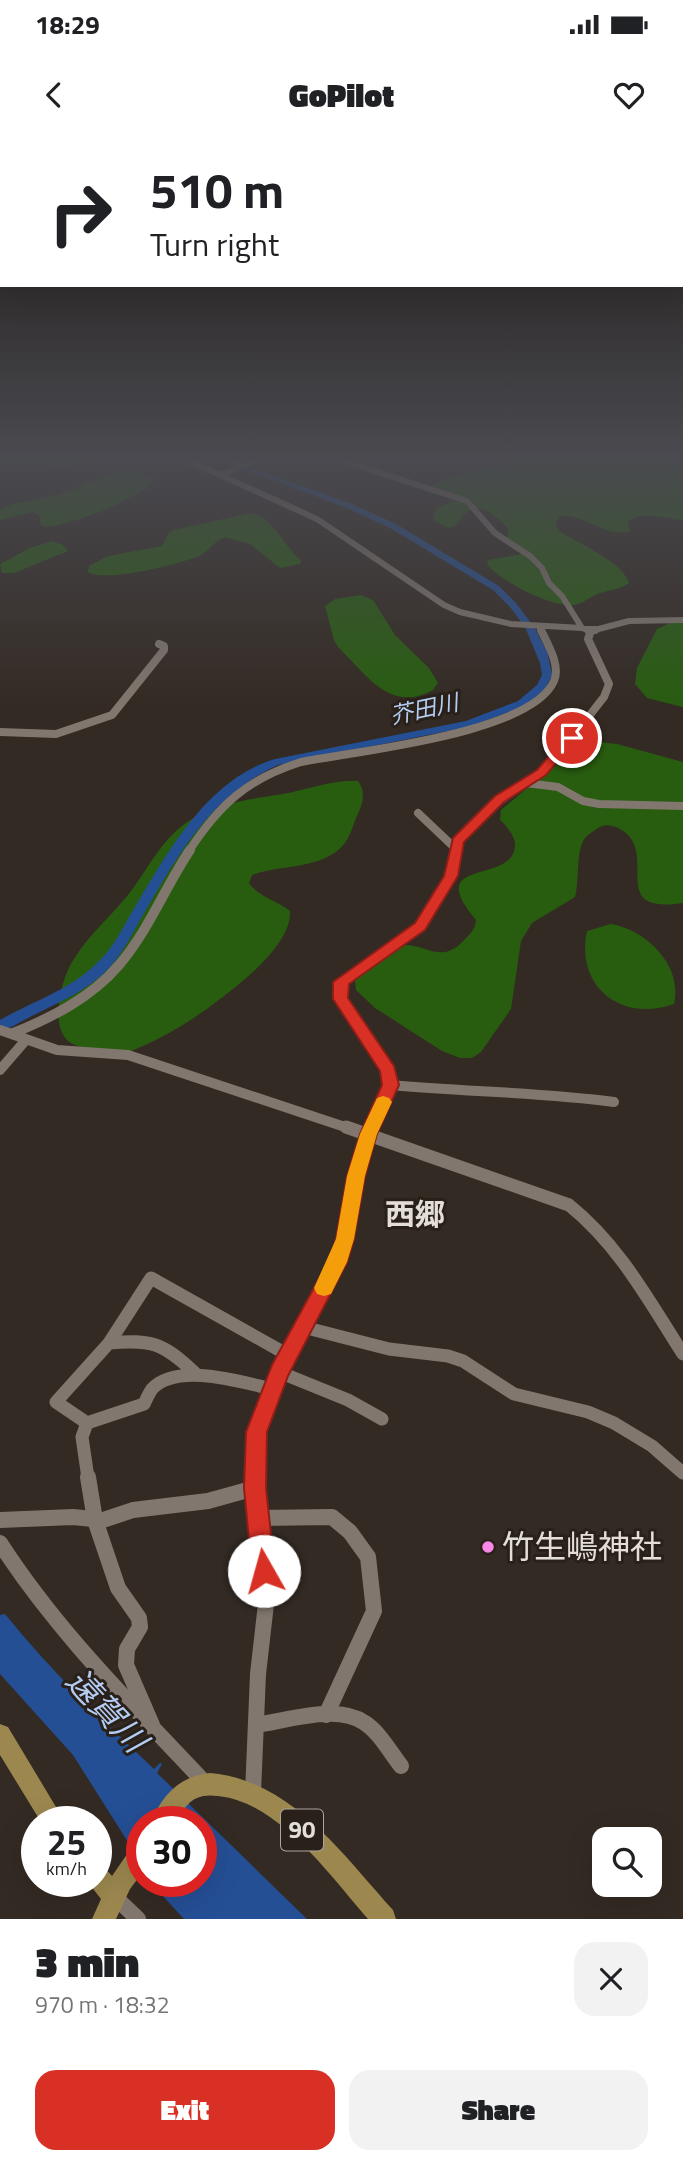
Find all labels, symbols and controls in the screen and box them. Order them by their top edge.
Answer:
text: 18:29 [35,5,100,44]
text: GoPilot [289,71,394,119]
icon: back [35,76,73,114]
icon: heart [610,76,648,114]
text: 510 m [150,152,284,227]
icon: right [35,168,126,259]
text: Turn right [150,220,279,268]
water label: 芥田川 [387,684,464,733]
pin [542,708,602,768]
icon: arrive [553,719,591,757]
district label: 西郷 [385,1191,445,1237]
place label: 竹生嶋神社 [502,1522,662,1570]
position arrow [227,1534,301,1608]
marker: 竹生嶋神社 [480,1539,496,1555]
water label: 遠賀川 [55,1657,161,1765]
speed limit sign: 30 [126,1806,217,1897]
road number: 90 [281,1810,323,1850]
text: 25 [47,1815,86,1869]
map controls [592,1827,662,1897]
button: search [592,1827,662,1897]
text: km/h [46,1855,87,1882]
text: 3 min [35,1929,139,1993]
button: close [574,1942,648,2016]
text: 970 m · 18:32 [35,1987,170,2022]
button: Exit [35,2070,335,2150]
button: Share [349,2070,648,2150]

